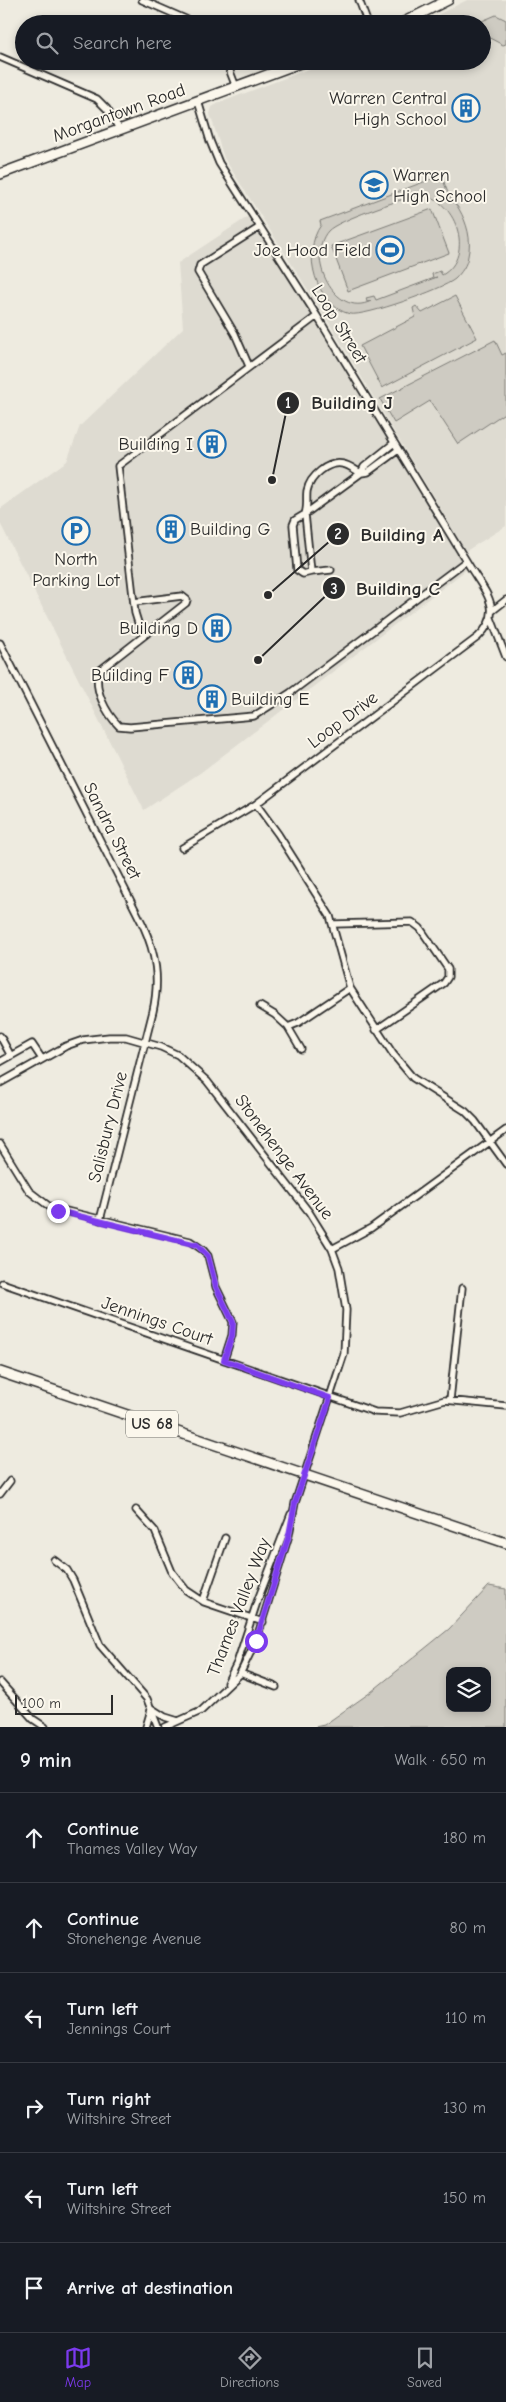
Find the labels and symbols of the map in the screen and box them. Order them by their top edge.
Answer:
street label: Morgantown Road [50,79,188,147]
place label: Warren Central High School [329,88,447,130]
building icon: Warren Central High School [451,93,481,123]
place label: Warren High School [393,165,487,207]
school or university icon: Warren High School [359,170,389,200]
sports icon: Joe Hood Field [375,235,405,265]
place label: Joe Hood Field [254,240,371,261]
street label: Loop Street [307,281,372,368]
callout: Building J [276,386,402,420]
text: Building J [311,392,393,414]
text: 1 [285,394,291,412]
building icon: Building I [197,429,227,459]
place label: Building I [118,434,193,455]
building icon: Building G [156,514,186,544]
parking icon: North Parking Lot [61,516,91,546]
callout: Building A [325,517,453,551]
place label: Building G [190,519,271,540]
text: Building A [360,524,444,546]
text: 2 [334,525,342,543]
place label: North Parking Lot [32,549,120,591]
callout: Building C [321,571,450,605]
text: Building C [356,578,441,600]
text: 3 [330,580,338,598]
building icon: Building D [202,613,232,643]
place label: Building D [119,618,198,639]
building icon: Building F [173,660,203,690]
place label: Building F [91,665,170,686]
building icon: Building E [197,684,227,714]
street label: Loop Drive [304,687,382,753]
place label: Building E [231,689,310,710]
street label: Sandra Street [79,779,146,884]
street label: Salisbury Drive [84,1069,132,1185]
street label: Stonehenge Avenue [230,1090,338,1224]
route end [47,1200,70,1223]
street label: Jennings Court [99,1292,216,1350]
road number: US 68 [126,1410,178,1438]
street label: Thames Valley Way [203,1534,275,1679]
route start [245,1630,268,1653]
scale bar [15,1692,112,1715]

